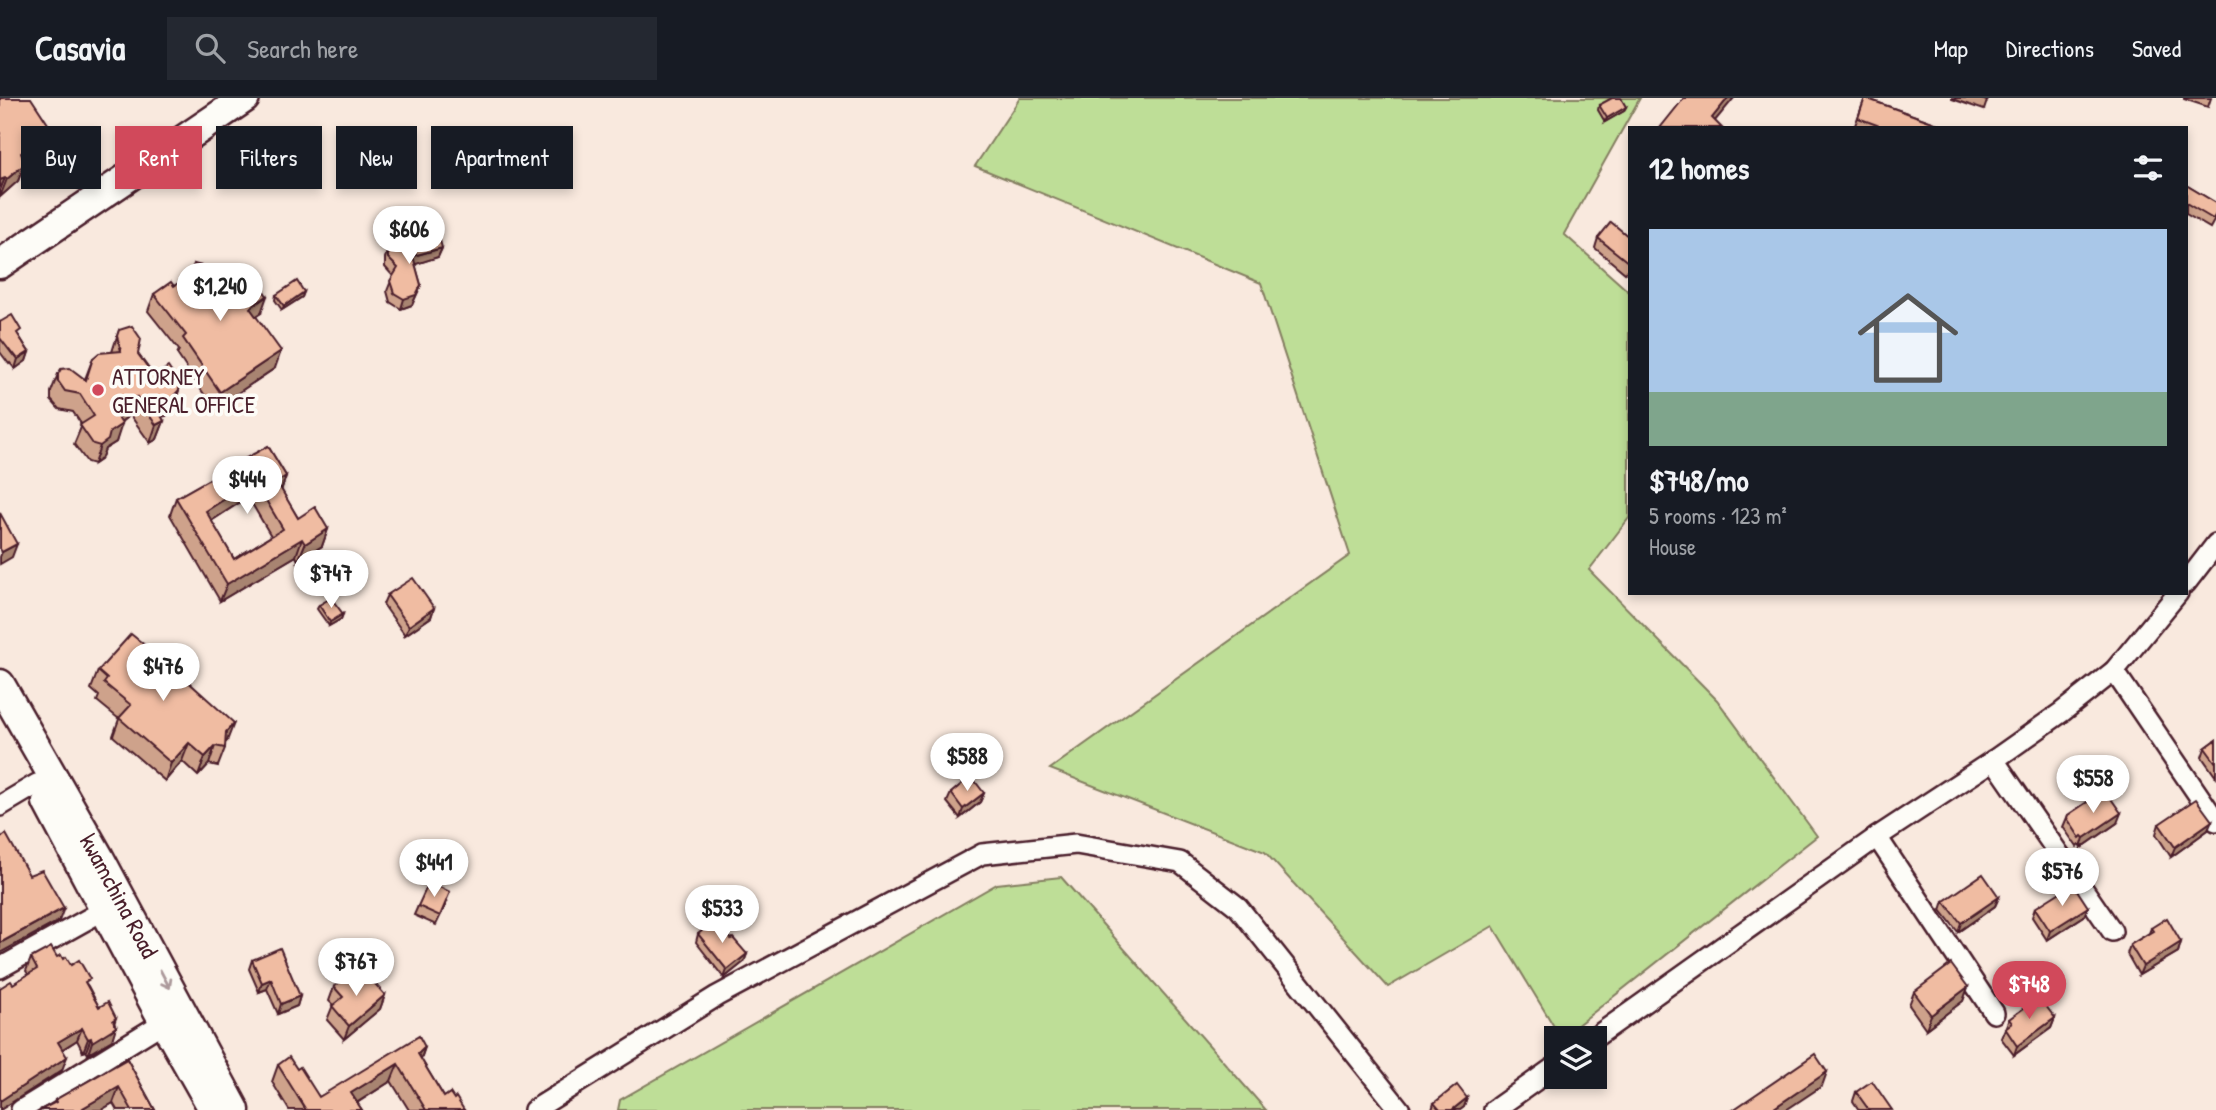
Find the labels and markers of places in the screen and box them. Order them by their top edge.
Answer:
pin: $606 [368,206,450,266]
pin: $1,240 [163,264,277,323]
place label: ATTORNEY GENERAL OFFICE [112,360,256,420]
marker: ATTORNEY GENERAL OFFICE [90,382,106,398]
pin: $444 [206,456,288,516]
pin: $747 [290,550,372,610]
pin: $476 [122,644,204,703]
pin: $588 [926,734,1008,793]
pin: $558 [2052,756,2134,815]
pin: $441 [393,840,475,899]
pin: $576 [2021,848,2103,908]
pin: $533 [681,886,763,945]
pin: $767 [315,939,397,998]
pin: $748 [1988,962,2070,1021]

